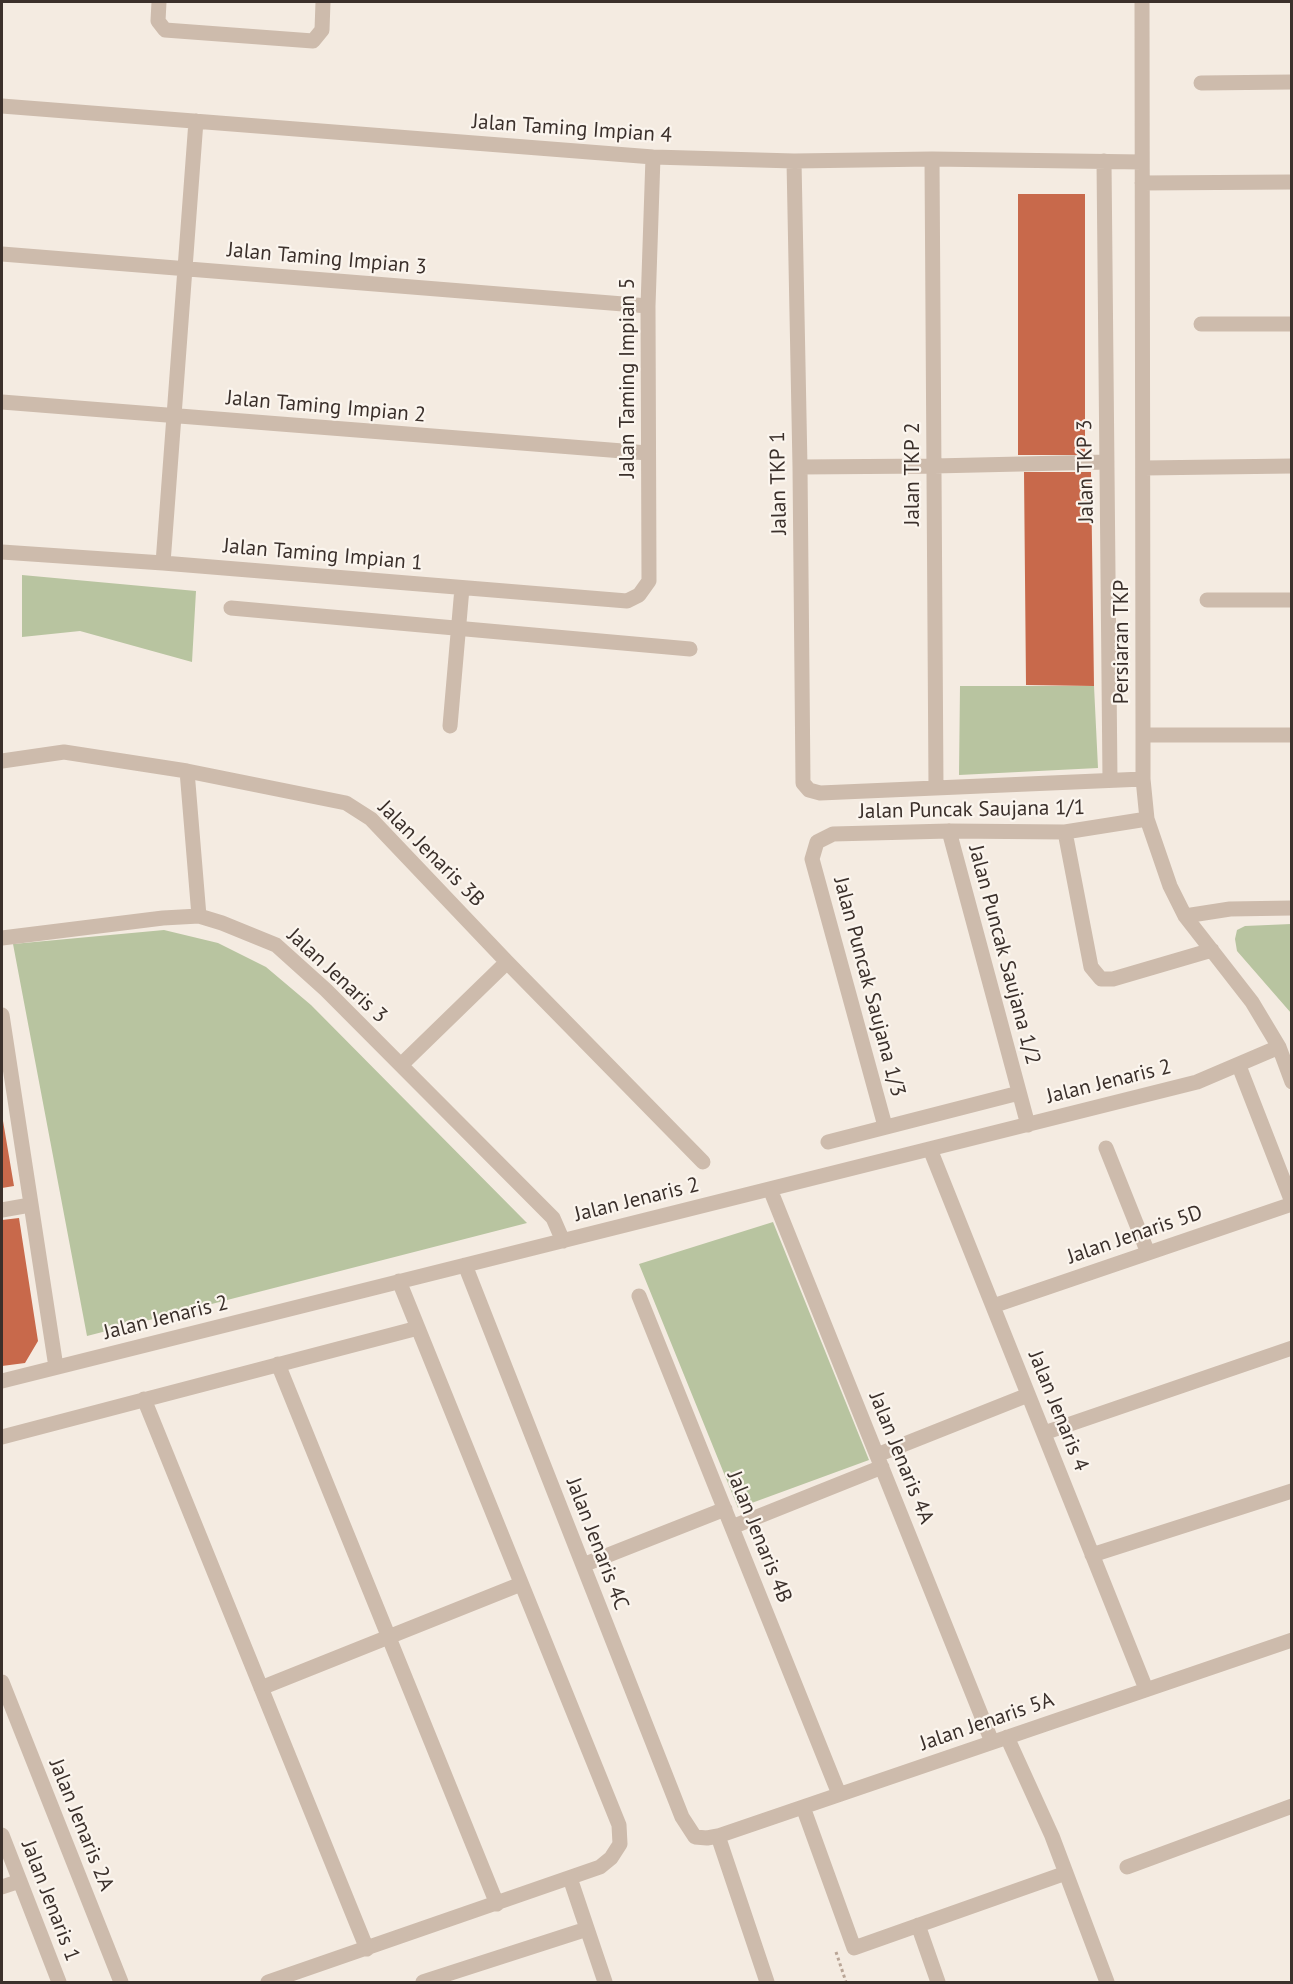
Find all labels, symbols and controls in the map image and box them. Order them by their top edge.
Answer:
street label: Jalan Taming Impian 4 [471,109,673,149]
street label: Jalan Taming Impian 3 [226,238,428,280]
street label: Jalan Taming Impian 5 [615,278,641,478]
street label: Jalan Taming Impian 2 [225,386,427,428]
street label: Jalan TKP 3 [1072,419,1100,523]
street label: Jalan TKP 2 [900,422,926,526]
street label: Jalan TKP 1 [765,431,793,535]
street label: Jalan Taming Impian 1 [222,534,424,576]
street label: Persiaran TKP [1109,580,1135,704]
street label: Jalan Puncak Saujana 1/1 [859,795,1085,825]
street label: Jalan Jenaris 3B [373,796,489,912]
street label: Jalan Puncak Saujana 1/2 [963,842,1045,1068]
street label: Jalan Puncak Saujana 1/3 [828,874,910,1100]
street label: Jalan Jenaris 3 [282,923,392,1029]
street label: Jalan Jenaris 2 [1044,1054,1174,1110]
street label: Jalan Jenaris 2 [572,1172,702,1228]
street label: Jalan Jenaris 5D [1064,1200,1206,1270]
street label: Jalan Jenaris 2 [101,1290,231,1346]
street label: Jalan Jenaris 4 [1022,1347,1094,1475]
street label: Jalan Jenaris 4A [863,1388,939,1528]
street label: Jalan Jenaris 4B [721,1467,797,1607]
street label: Jalan Jenaris 4C [560,1474,634,1614]
street label: Jalan Jenaris 5A [917,1687,1057,1757]
street label: Jalan Jenaris 2A [43,1755,119,1895]
street label: Jalan Jenaris 1 [15,1837,85,1965]

